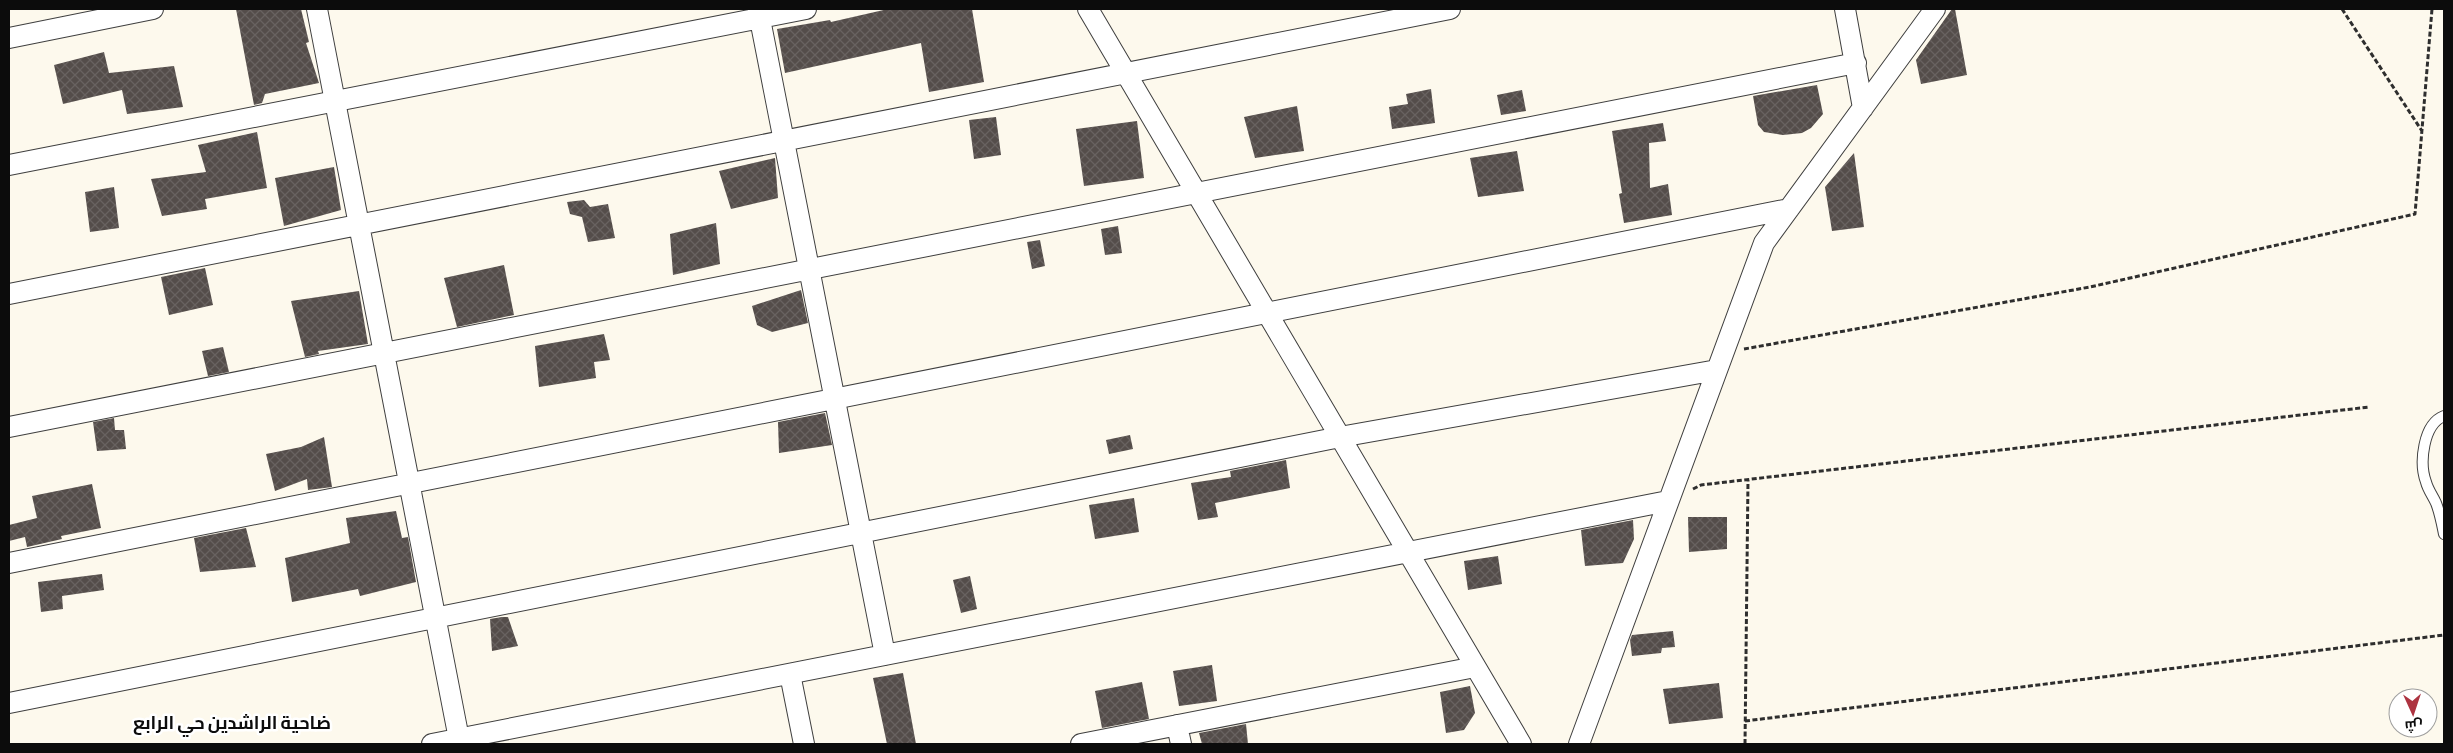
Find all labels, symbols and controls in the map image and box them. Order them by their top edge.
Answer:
north arrow [2388,688,2438,738]
district label: ضاحية الراشدين حي الرابع [133,712,331,738]
text: ش [2404,717,2423,734]

